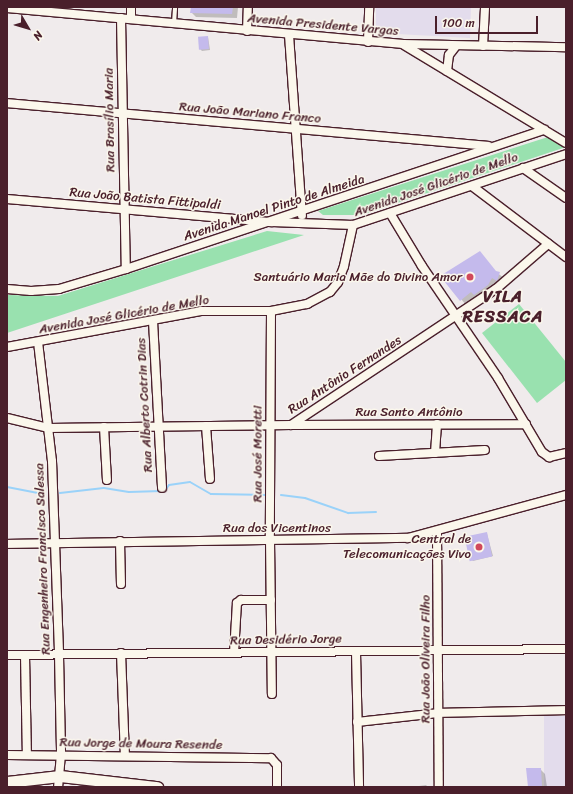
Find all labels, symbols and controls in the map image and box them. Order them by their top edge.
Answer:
north arrow [8,8,48,48]
scale bar [437,8,540,34]
street label: Avenida Presidente Vargas [247,11,399,39]
text: 100 m [442,12,475,34]
text: N [28,27,48,45]
street label: Rua Brasílio Maria [101,68,119,172]
street label: Rua João Mariano Franco [178,99,322,127]
street label: Avenida José Glicério de Mello [352,149,520,221]
street label: Avenida Manoel Pinto de Almeida [181,171,367,245]
street label: Rua João Batista Fittipaldi [69,185,221,213]
place label: Santuário Maria Mãe do Divino Amor [254,269,462,285]
marker: Santuário Maria Mãe do Divino Amor [465,272,475,282]
district label: VILA RESSACA [463,287,543,327]
street label: Avenida José Glicério de Mello [38,292,210,338]
street label: Rua Antônio Fernandes [285,333,405,417]
street label: Rua Alberto Cotrin Dias [134,337,156,473]
street label: Rua Santo Antônio [355,404,463,420]
street label: Rua José Moretti [250,405,266,503]
street label: Rua Engenheiro Francisco Salessa [32,462,54,656]
street label: Rua dos Vicentinos [223,520,331,536]
place label: Central de Telecomunicações Vivo [342,532,471,563]
marker: Central de Telecomunicações Vivo [474,542,484,552]
street label: Rua João Oliveira Filho [418,594,434,724]
street label: Rua Desidério Jorge [230,631,342,649]
street label: Rua Jorge de Moura Resende [59,735,223,753]

